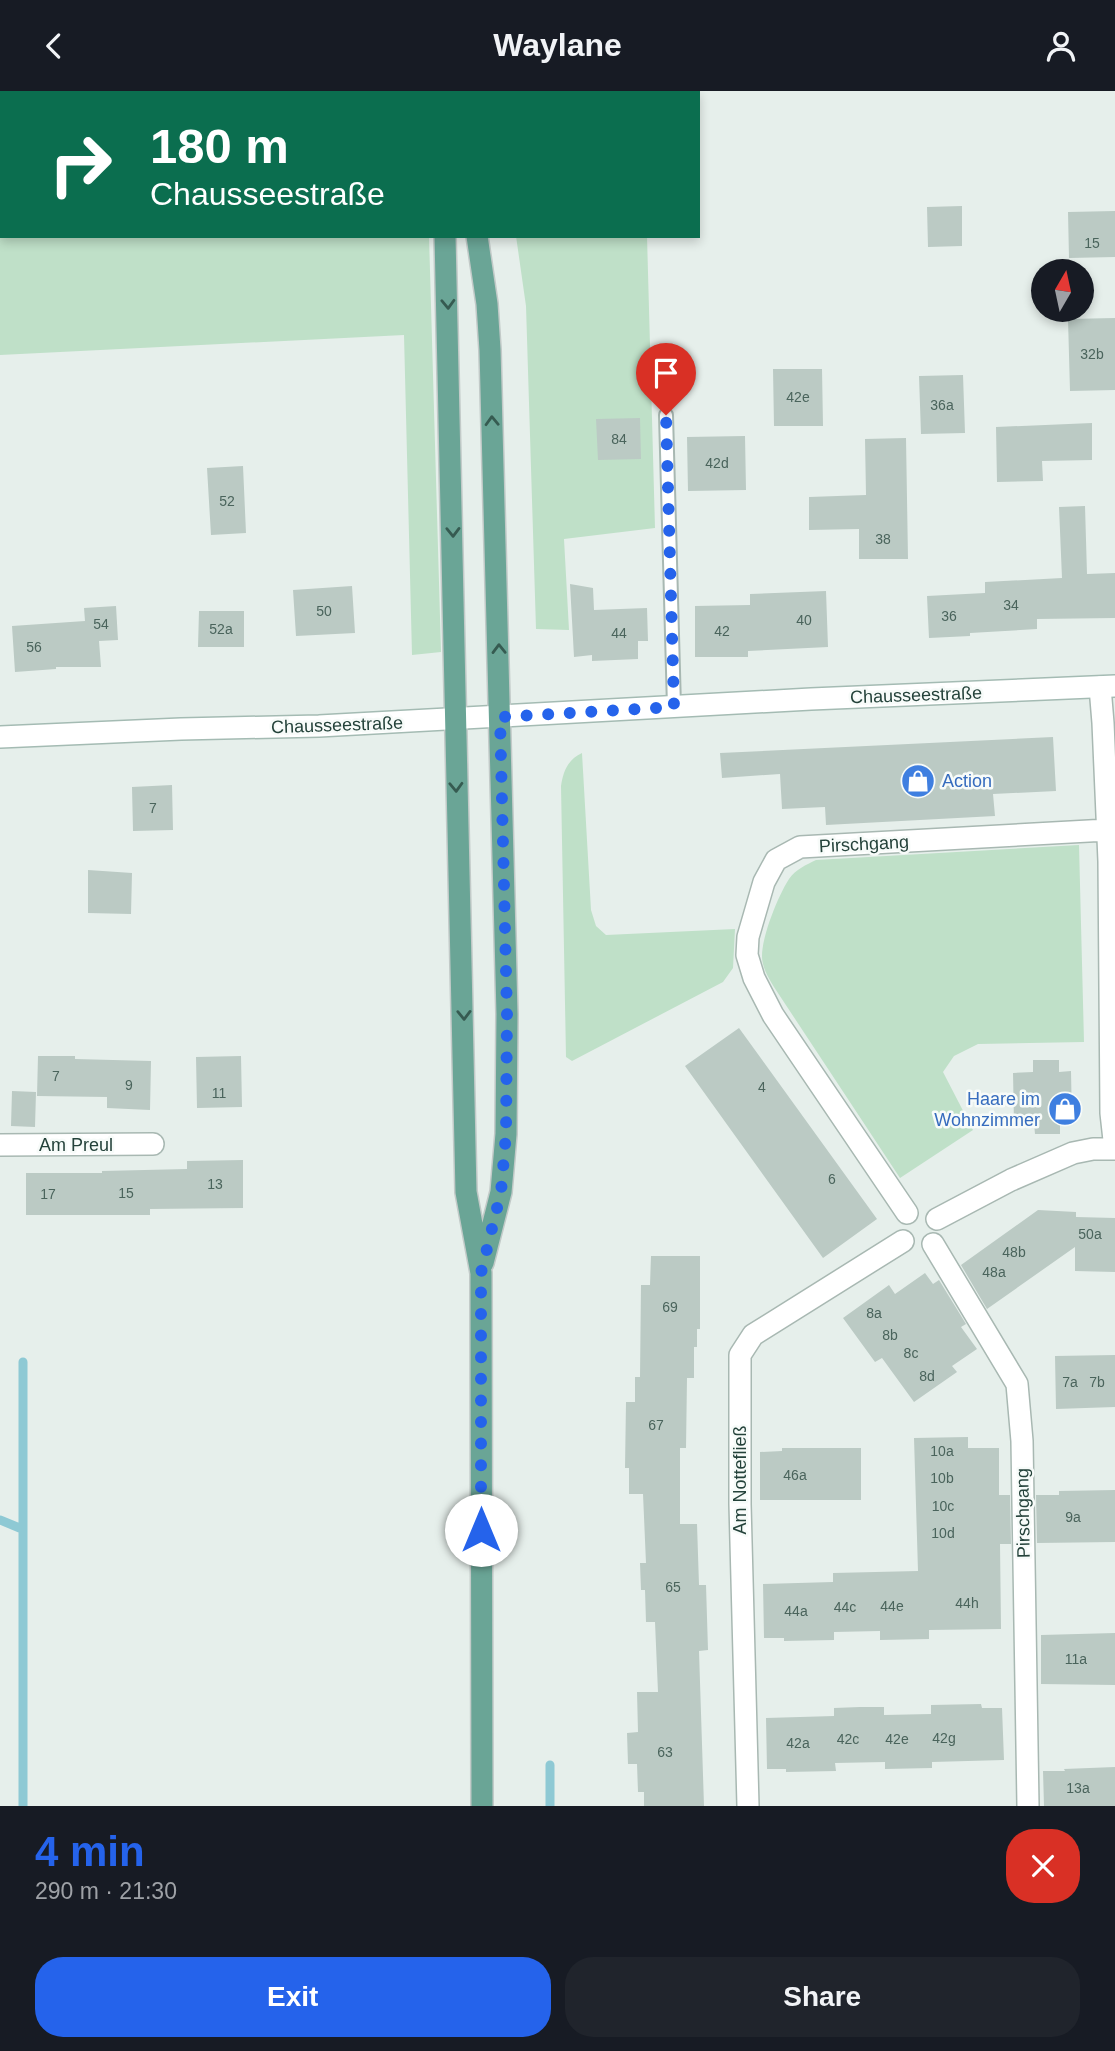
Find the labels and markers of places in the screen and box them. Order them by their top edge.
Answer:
pin [636,343,696,415]
shop icon: Action [899,762,937,800]
place label: Action [942,771,992,791]
place label: Haare im Wohnzimmer [934,1089,1040,1130]
shop icon: Haare im Wohnzimmer [1046,1090,1084,1128]

